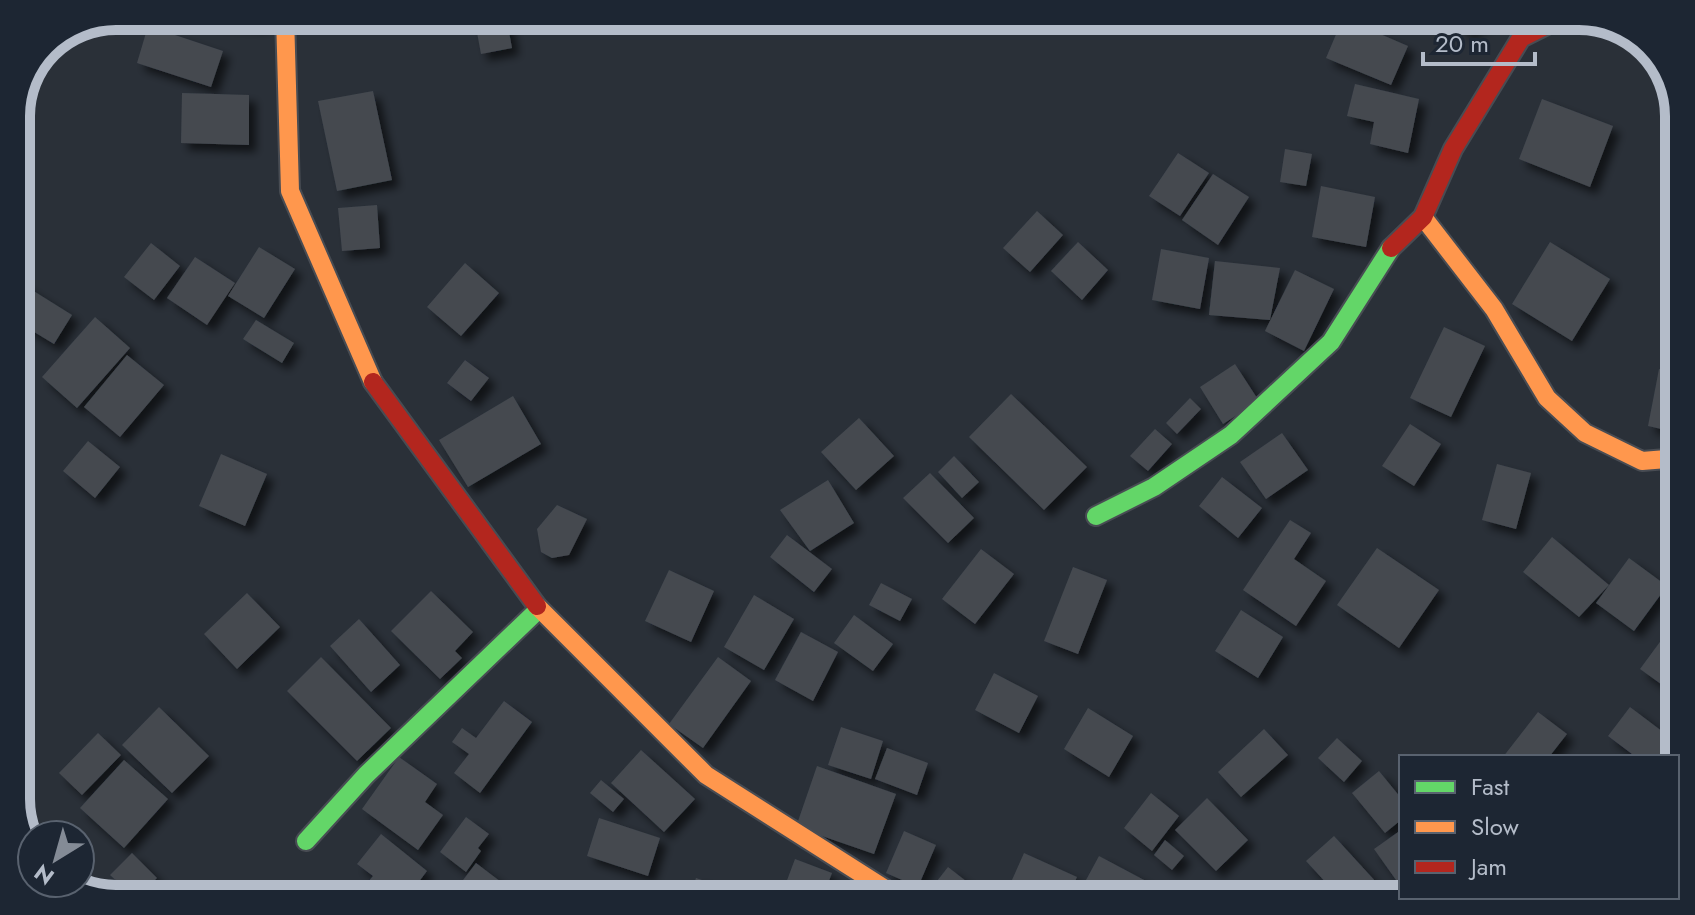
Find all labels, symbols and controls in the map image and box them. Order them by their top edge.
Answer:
scale bar [1423,16,1535,66]
text: 20 m [1435,26,1489,61]
legend [1399,755,1679,899]
text: Fast [1471,769,1509,804]
text: Slow [1471,809,1519,844]
north arrow [16,819,96,899]
text: Jam [1468,849,1507,884]
text: N [27,857,61,893]

